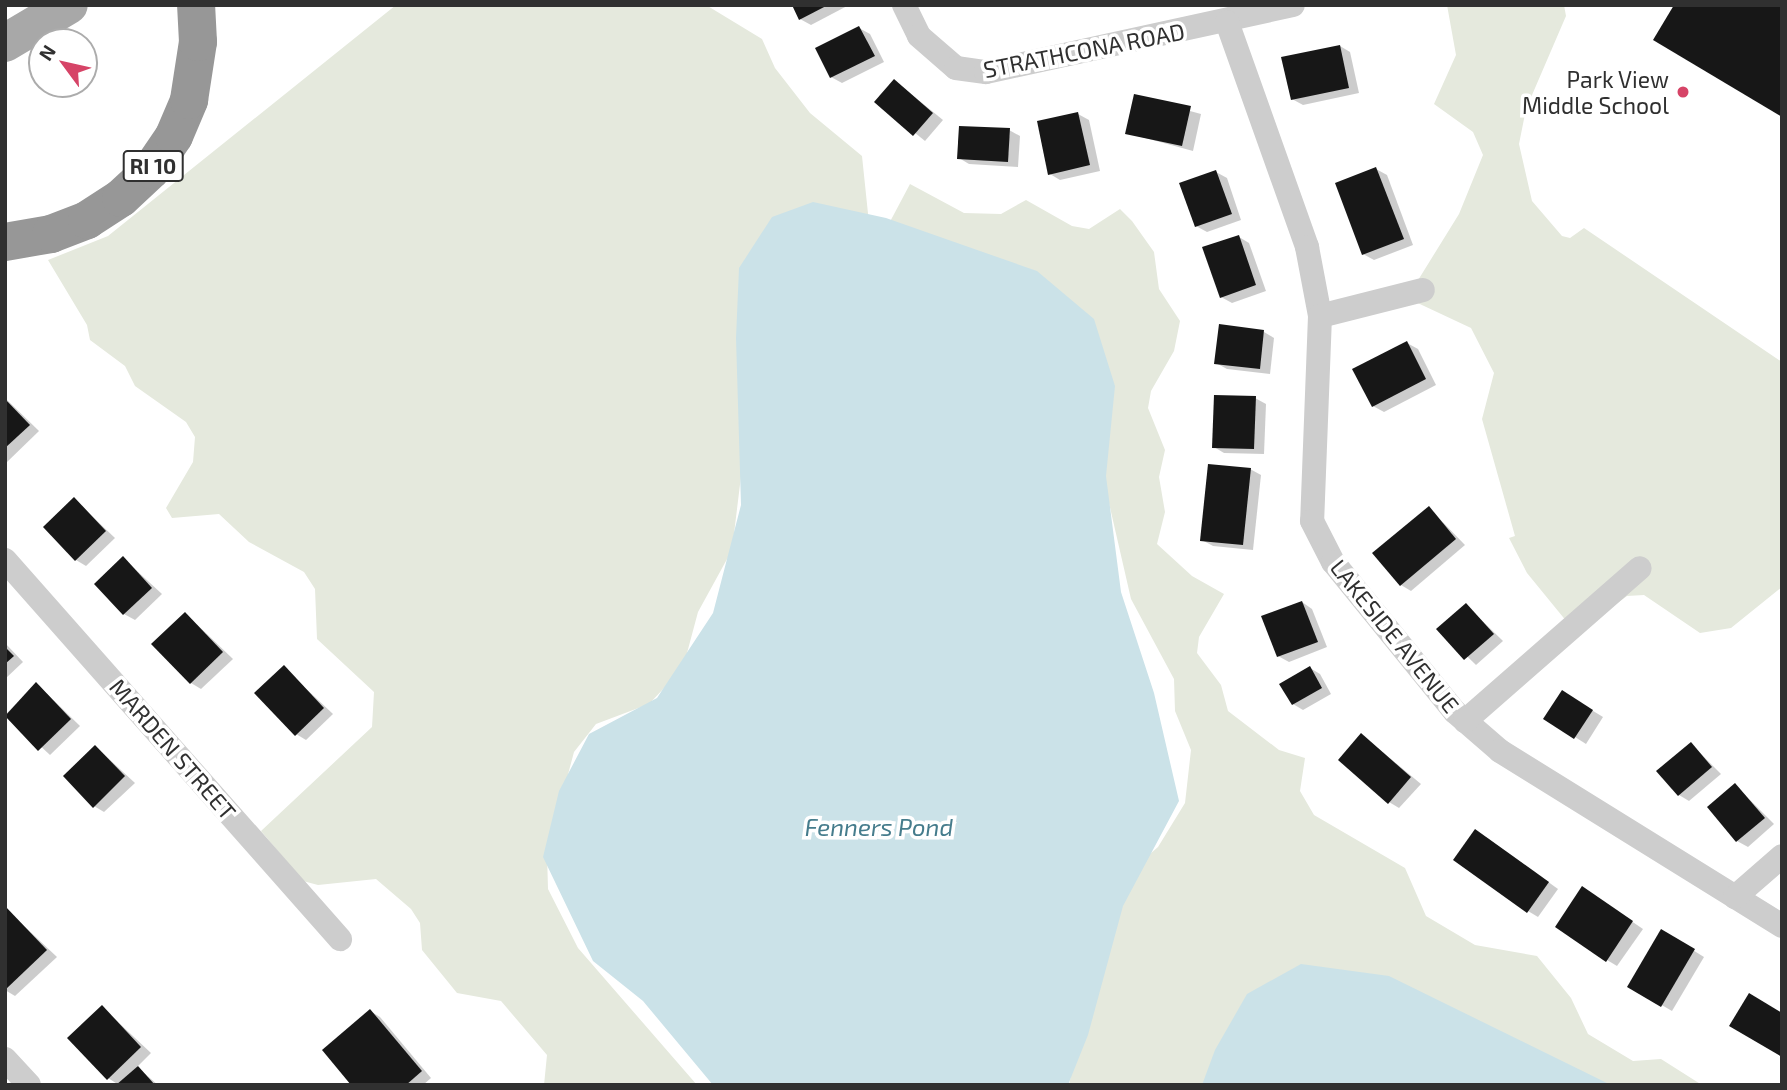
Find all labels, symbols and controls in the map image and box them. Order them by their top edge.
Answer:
street label: STRATHCONA ROAD [981,17,1187,83]
north arrow [28,28,98,98]
text: N [33,40,60,64]
place label: Park View Middle School [1522,65,1669,119]
marker: Park View Middle School [1675,84,1691,100]
road number: RI 10 [122,148,184,184]
street label: LAKESIDE AVENUE [1325,554,1465,718]
street label: MARDEN STREET [104,673,242,825]
water label: Fenners Pond [805,813,953,841]

